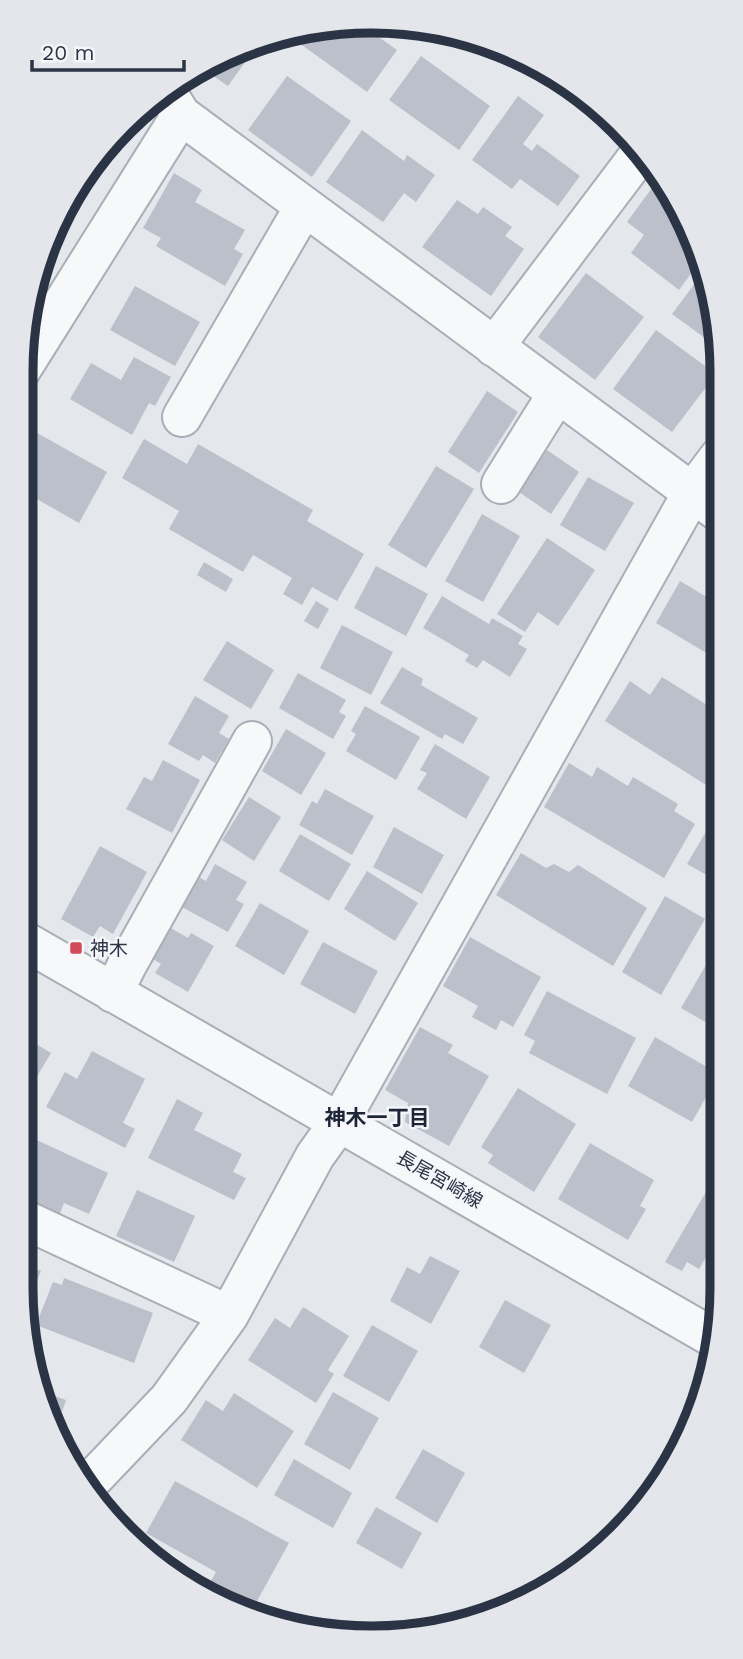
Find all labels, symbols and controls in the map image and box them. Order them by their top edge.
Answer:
scale bar [32,28,184,72]
text: 20 m [42,40,94,65]
place label: 神木 [90,937,128,960]
marker: 神木 [68,940,84,956]
district label: 神木一丁目 [325,1105,430,1130]
street label: 長尾宮崎線 [393,1146,487,1213]

